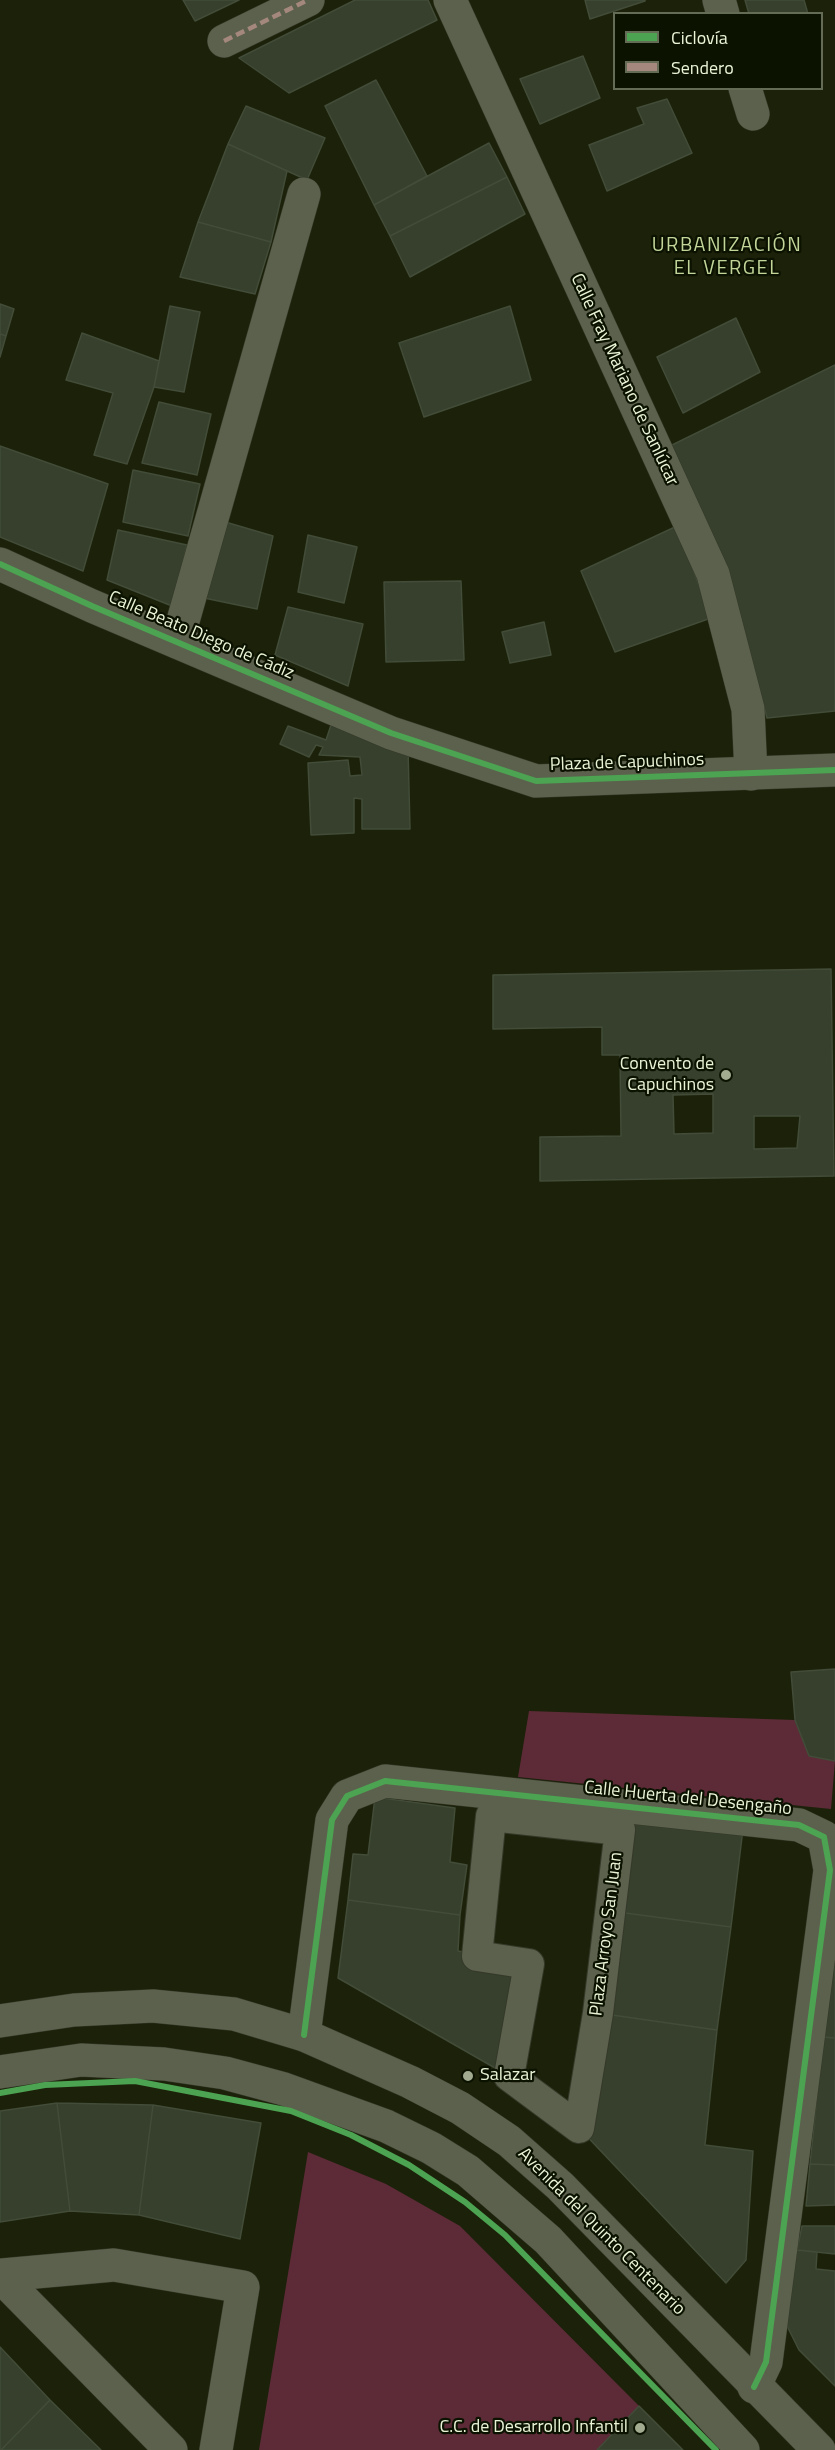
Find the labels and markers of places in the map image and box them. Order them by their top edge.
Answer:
place label: Convento de Capuchinos [620,1054,714,1096]
marker: Convento de Capuchinos [719,1068,733,1082]
place label: Salazar [480,2065,535,2087]
marker: Salazar [461,2069,475,2083]
place label: C.C. de Desarrollo Infantil [440,2417,628,2439]
marker: C.C. de Desarrollo Infantil [633,2421,647,2435]

